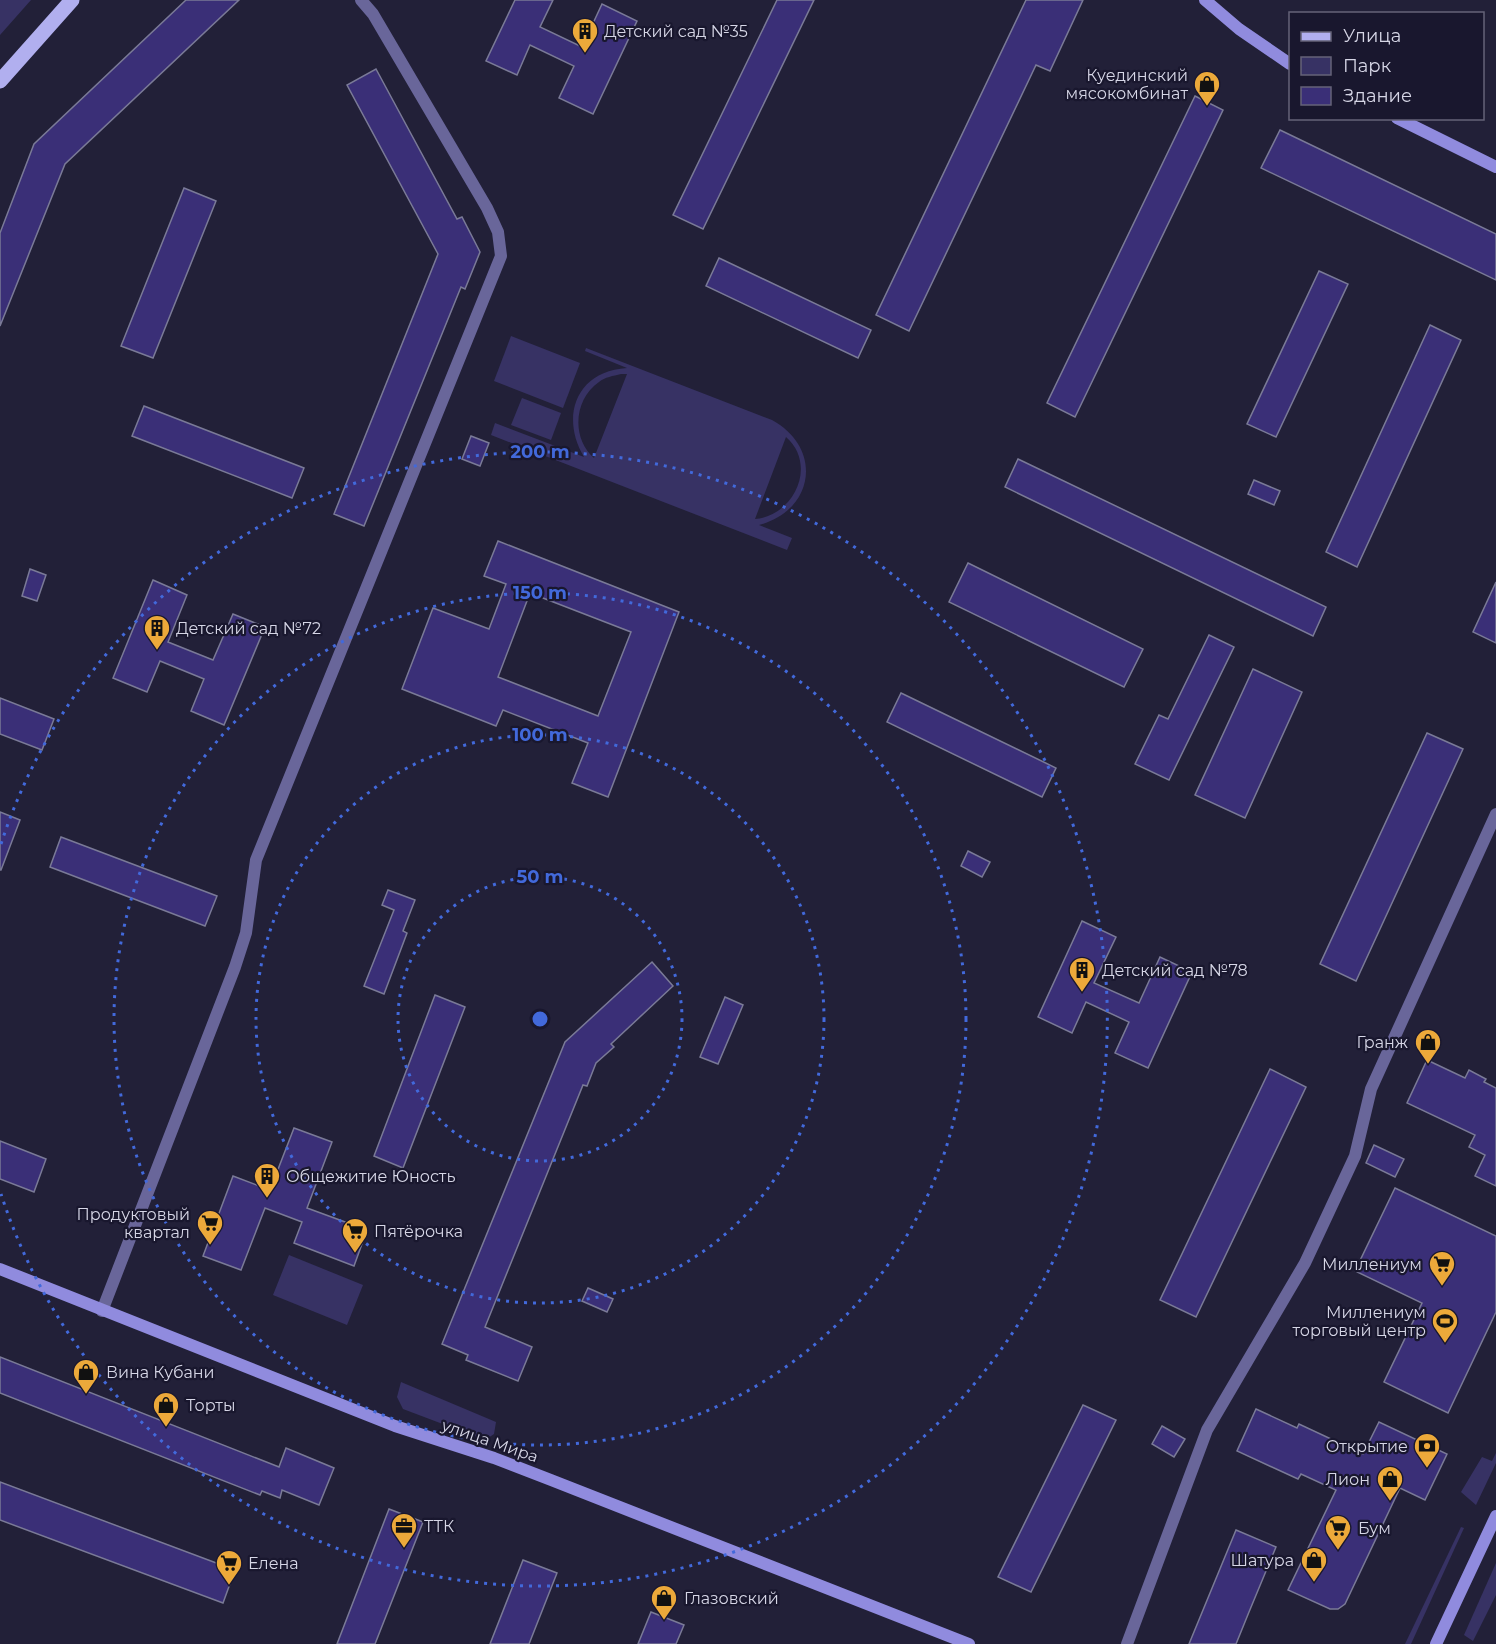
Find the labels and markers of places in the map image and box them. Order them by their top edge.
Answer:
building icon: Детский сад №35 [570,16,600,54]
place label: Детский сад №35 [604,22,748,41]
place label: Куединский мясокомбинат [1066,66,1188,103]
shop icon: Куединский мясокомбинат [1192,69,1222,107]
building icon: Детский сад №72 [142,613,172,651]
place label: Детский сад №72 [176,619,321,638]
building icon: Детский сад №78 [1067,955,1097,993]
place label: Детский сад №78 [1102,961,1248,980]
centre of rings [530,1009,550,1029]
shop icon: Гранж [1413,1027,1443,1065]
place label: Гранж [1357,1033,1408,1052]
building icon: Общежитие Юность [252,1161,282,1199]
place label: Общежитие Юность [286,1167,455,1186]
place label: Продуктовый квартал [77,1205,190,1242]
supermarket icon: Продуктовый квартал [195,1208,225,1246]
supermarket icon: Пятёрочка [340,1216,370,1254]
place label: Пятёрочка [374,1222,463,1241]
supermarket icon: Миллениум [1427,1249,1457,1287]
place label: Миллениум [1322,1255,1422,1274]
place label: Миллениум торговый центр [1293,1303,1426,1340]
sports icon: Миллениум торговый центр [1430,1306,1460,1344]
shop icon: Вина Кубани [71,1357,101,1395]
place label: Вина Кубани [106,1363,215,1382]
shop icon: Торты [151,1390,181,1428]
place label: Торты [186,1396,236,1415]
bank icon: Открытие [1412,1431,1442,1469]
place label: Открытие [1326,1437,1408,1456]
shop icon: Лион [1375,1464,1405,1502]
place label: Лион [1325,1470,1370,1489]
office icon: ТТК [389,1511,419,1549]
supermarket icon: Бум [1323,1513,1353,1551]
place label: ТТК [424,1517,454,1536]
place label: Бум [1358,1519,1391,1538]
shop icon: Шатура [1299,1545,1329,1583]
supermarket icon: Елена [214,1548,244,1586]
place label: Шатура [1230,1551,1294,1570]
place label: Елена [248,1554,299,1573]
shop icon: Глазовский [649,1583,679,1621]
place label: Глазовский [684,1589,779,1608]

